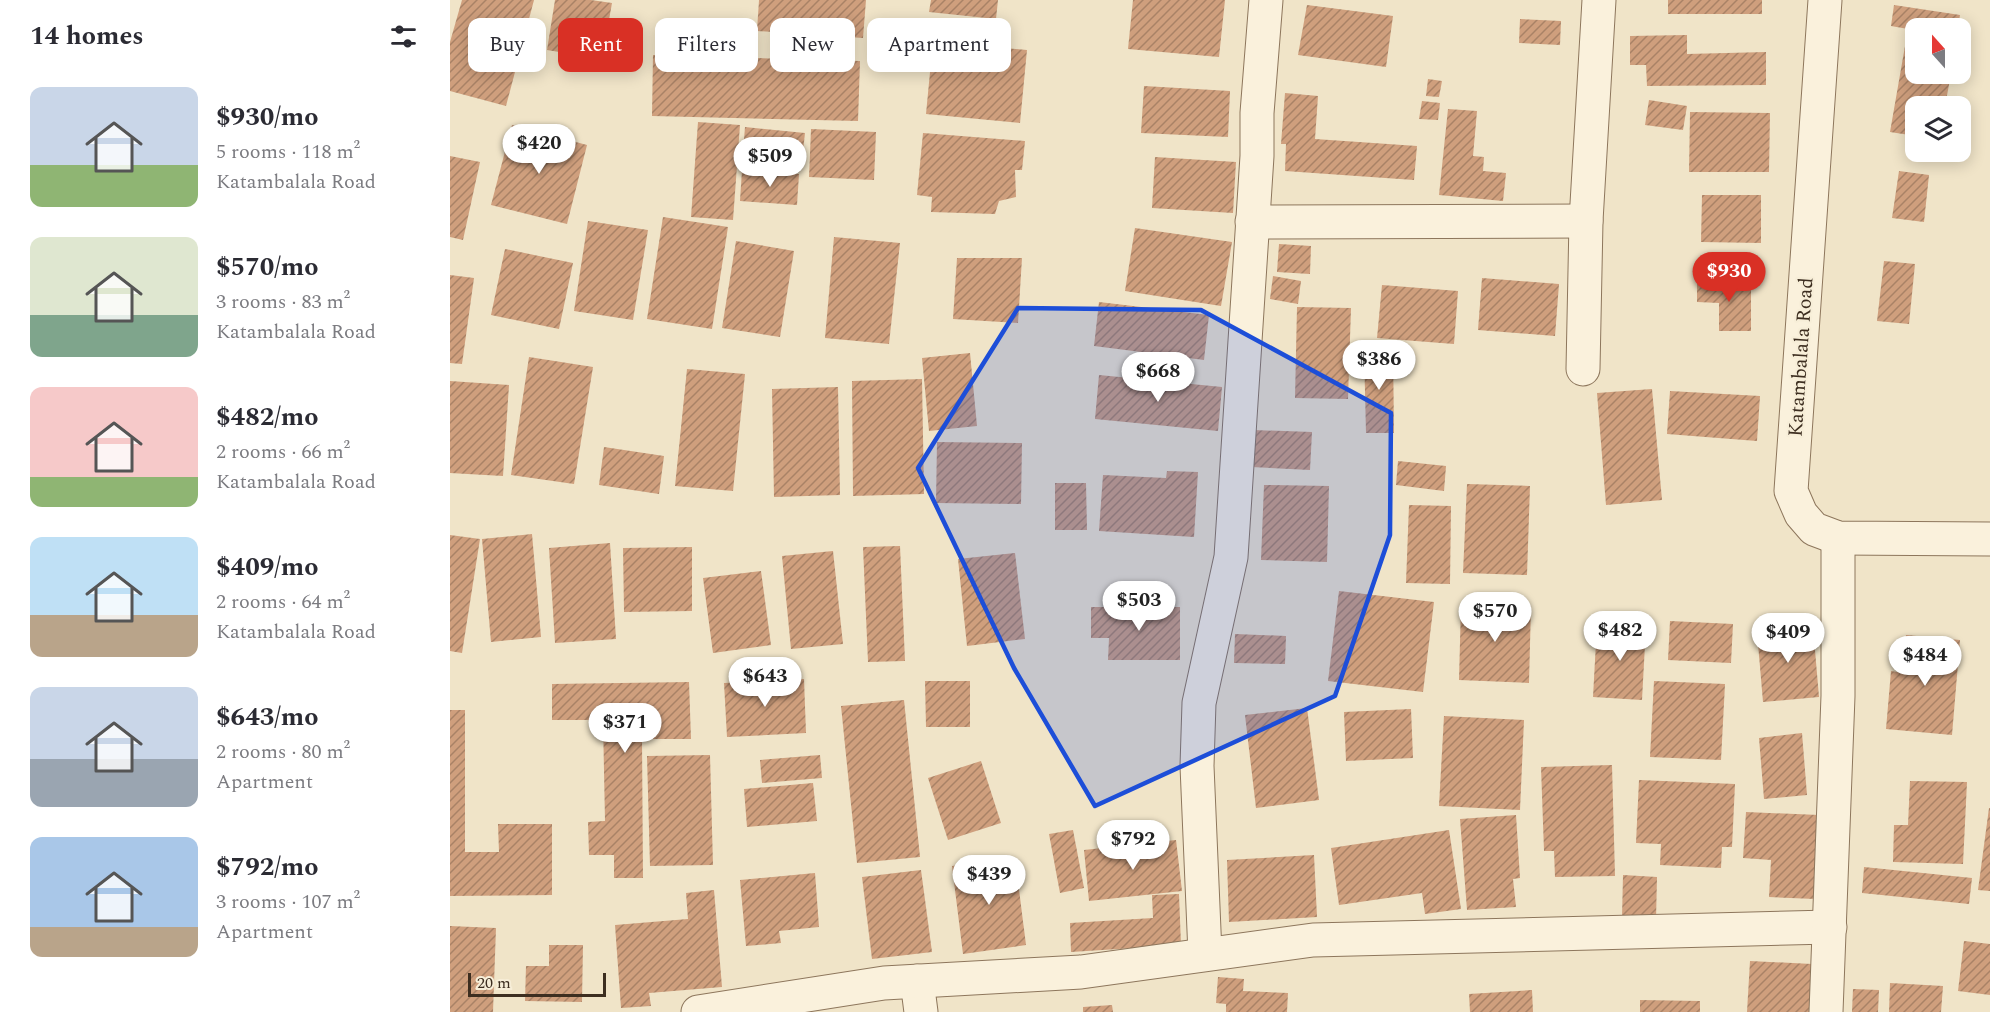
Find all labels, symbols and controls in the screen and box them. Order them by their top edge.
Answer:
text: 14 homes [30,16,144,56]
chip: Buy [468,18,546,72]
chip: Rent [558,18,643,72]
chip: Filters [655,18,758,72]
chip: New [770,18,855,72]
chip: Apartment [867,18,1011,72]
north arrow [1905,18,1971,84]
map controls [1905,18,1971,162]
icon: filters [387,20,420,53]
button: layers [1905,96,1971,162]
text: $930/mo [216,97,319,137]
icon: home [78,111,150,183]
pin: $420 [503,124,575,175]
text: $420 [517,128,561,158]
text: 5 rooms · 118 m² [216,137,360,167]
pin: $509 [734,137,806,188]
text: $509 [748,141,792,171]
text: Katambalala Road [216,167,376,197]
text: $570/mo [216,247,319,287]
pin: $930 [1693,252,1765,303]
text: $930 [1707,256,1751,286]
icon: home [78,261,150,333]
street label: Katambalala Road [1780,276,1822,438]
text: 3 rooms · 83 m² [216,287,350,317]
text: Katambalala Road [216,317,376,347]
pin: $386 [1343,340,1415,391]
text: $386 [1357,344,1401,374]
pin: $668 [1122,352,1194,403]
text: $668 [1136,356,1180,386]
text: $482/mo [216,397,319,437]
icon: home [78,411,150,483]
text: 2 rooms · 66 m² [216,437,350,467]
text: Katambalala Road [216,467,376,497]
text: $409/mo [216,547,319,587]
icon: home [78,561,150,633]
pin: $503 [1103,581,1175,632]
text: $503 [1117,585,1161,615]
text: 2 rooms · 64 m² [216,587,350,617]
pin: $570 [1459,592,1531,643]
text: $570 [1473,596,1517,626]
pin: $482 [1584,611,1656,662]
pin: $409 [1752,613,1824,664]
text: $482 [1598,615,1642,645]
text: Katambalala Road [216,617,376,647]
text: $409 [1766,617,1810,647]
pin: $484 [1889,636,1961,687]
text: $484 [1903,640,1947,670]
pin: $643 [729,657,801,708]
text: $643 [743,661,787,691]
text: $643/mo [216,697,319,737]
pin: $371 [589,703,661,754]
text: $371 [603,707,647,737]
icon: home [78,711,150,783]
text: 2 rooms · 80 m² [216,737,350,767]
text: Apartment [216,767,313,797]
pin: $792 [1097,820,1169,871]
text: $792 [1111,824,1155,854]
text: $792/mo [216,847,319,887]
pin: $439 [953,855,1025,906]
text: $439 [967,859,1011,889]
icon: home [78,861,150,933]
text: 3 rooms · 107 m² [216,887,360,917]
text: Apartment [216,917,313,947]
scale bar [468,970,606,998]
text: 20 m [477,971,511,995]

